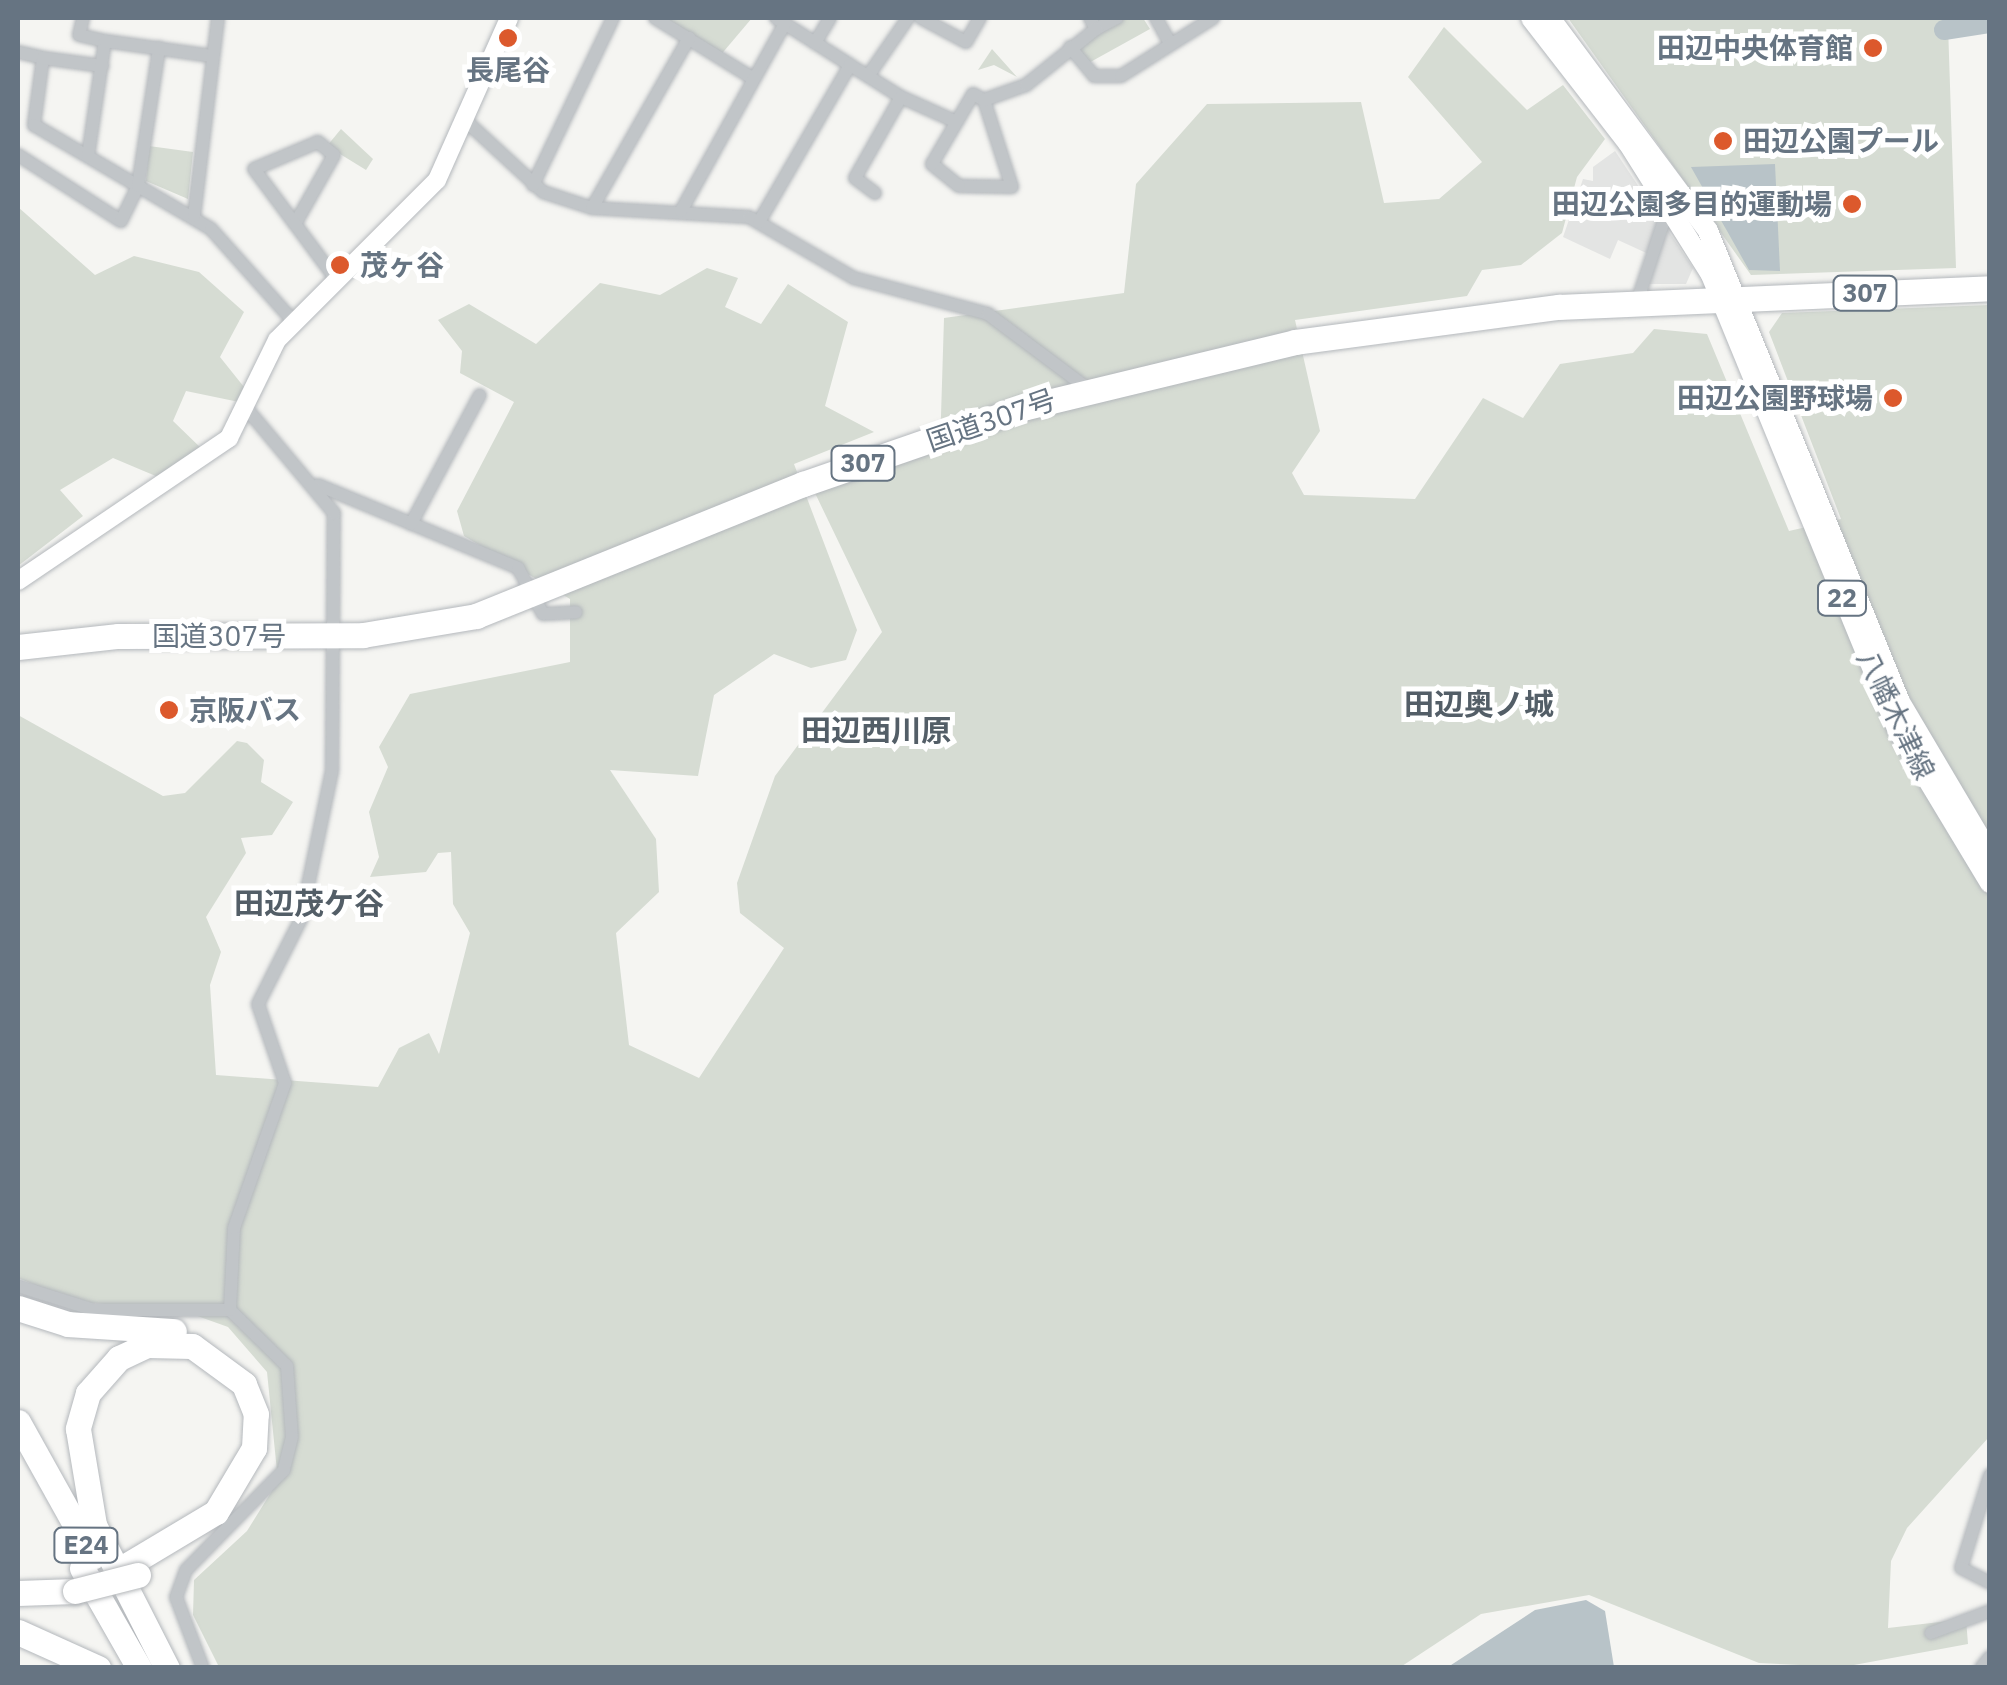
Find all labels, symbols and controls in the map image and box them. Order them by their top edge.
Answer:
marker: 長尾谷 [497,27,519,49]
place label: 田辺中央体育館 [1657,31,1853,65]
marker: 田辺中央体育館 [1862,37,1884,59]
place label: 長尾谷 [466,53,550,87]
place label: 田辺公園プール [1743,124,1939,158]
marker: 田辺公園プール [1712,130,1734,152]
place label: 田辺公園多目的運動場 [1552,187,1832,221]
marker: 田辺公園多目的運動場 [1841,193,1863,215]
place label: 茂ヶ谷 [360,248,444,282]
marker: 茂ヶ谷 [329,254,351,276]
road number: 307 [1832,273,1898,313]
place label: 田辺公園野球場 [1677,381,1873,415]
street label: 国道307号 [922,382,1060,458]
marker: 田辺公園野球場 [1882,387,1904,409]
road number: 307 [830,443,896,483]
road number: 22 [1817,578,1867,618]
street label: 国道307号 [152,619,286,653]
street label: 八幡木津線 [1850,645,1942,785]
district label: 田辺奥ノ城 [1404,686,1554,722]
place label: 京阪バス [189,693,301,727]
marker: 京阪バス [158,699,180,721]
district label: 田辺西川原 [801,712,951,748]
district label: 田辺茂ケ谷 [234,885,384,921]
road number: E24 [51,1525,121,1565]

